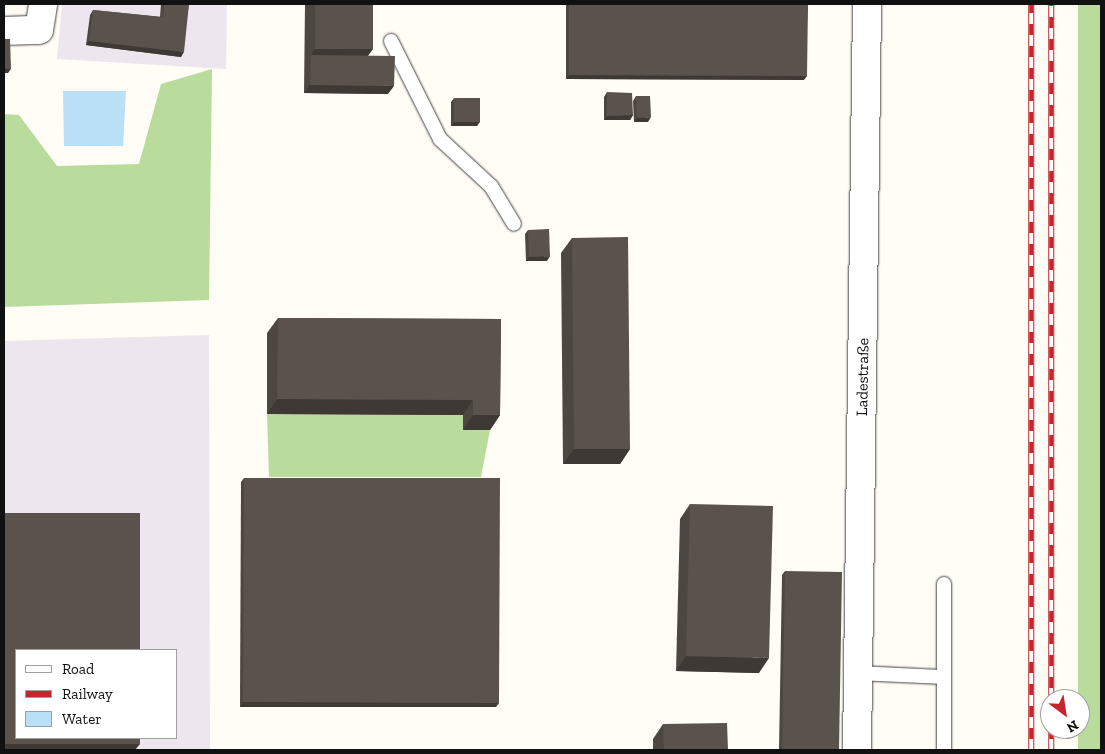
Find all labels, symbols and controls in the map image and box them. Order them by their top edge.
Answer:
street label: Ladestraße [853,338,873,416]
legend [15,649,178,739]
text: Road [62,660,94,678]
text: Railway [62,685,113,703]
north arrow [1040,689,1090,739]
text: Water [62,710,102,728]
text: N [1064,716,1081,736]

